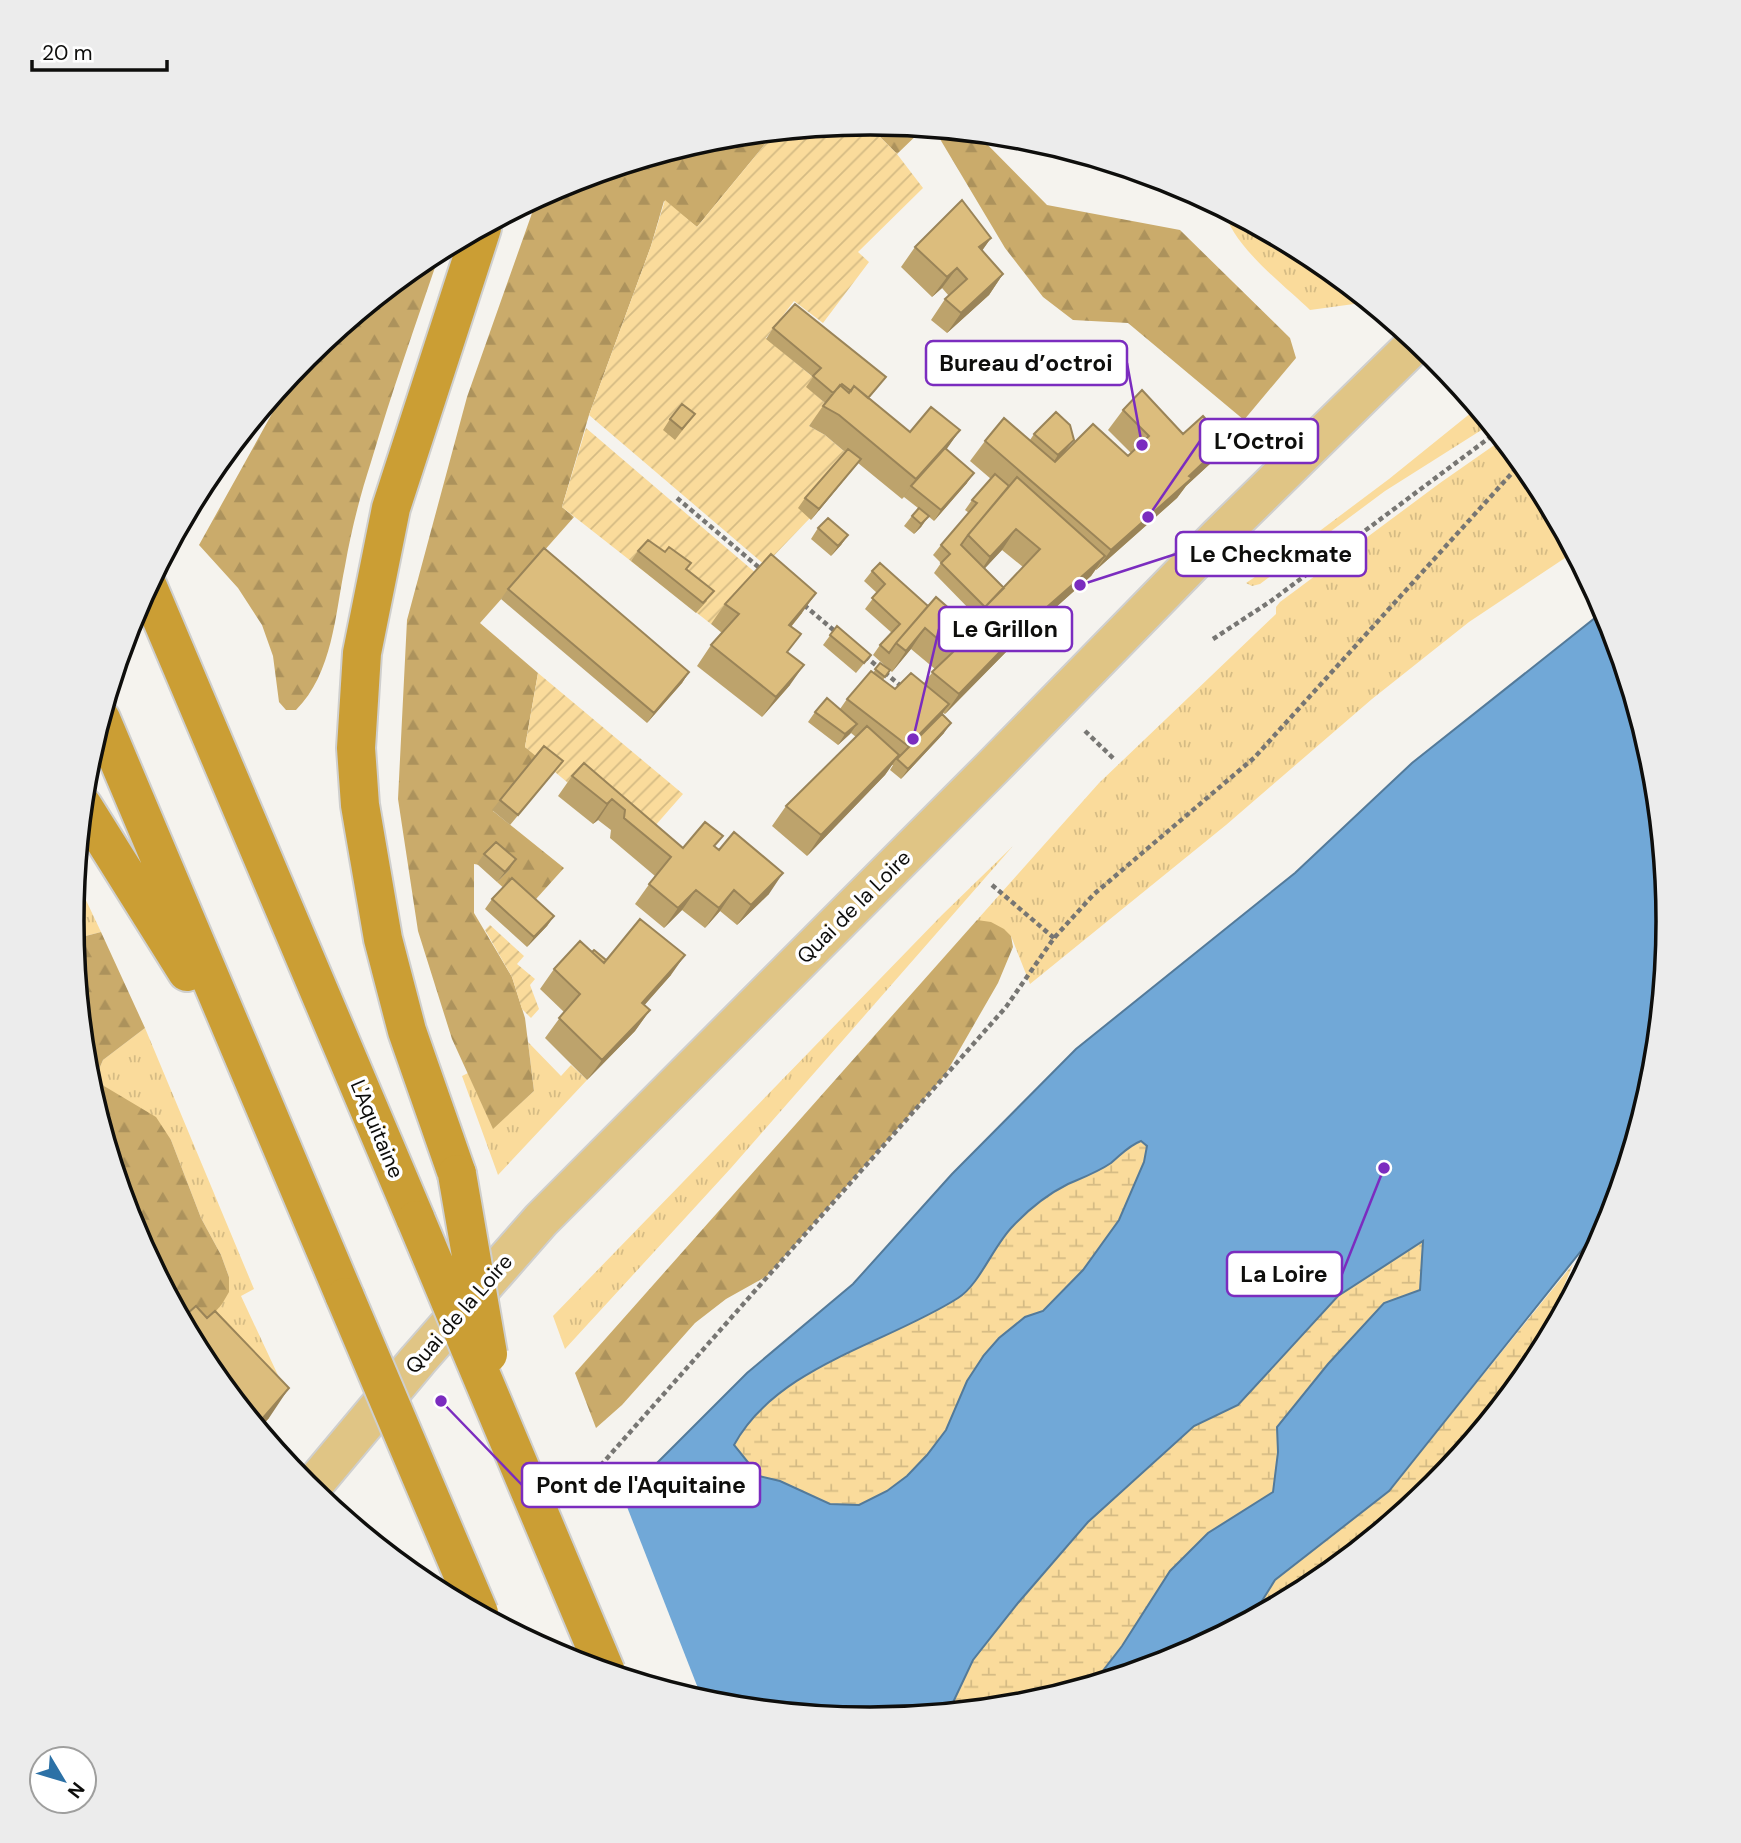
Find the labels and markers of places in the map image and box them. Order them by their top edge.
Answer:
callout: Bureau d’octroi [926,341,1127,385]
callout: L’Octroi [1200,419,1318,463]
callout: Le Checkmate [1176,532,1366,576]
callout: Le Grillon [939,607,1072,651]
callout: La Loire [1227,1252,1342,1296]
callout: Pont de l'Aquitaine [522,1463,760,1507]

